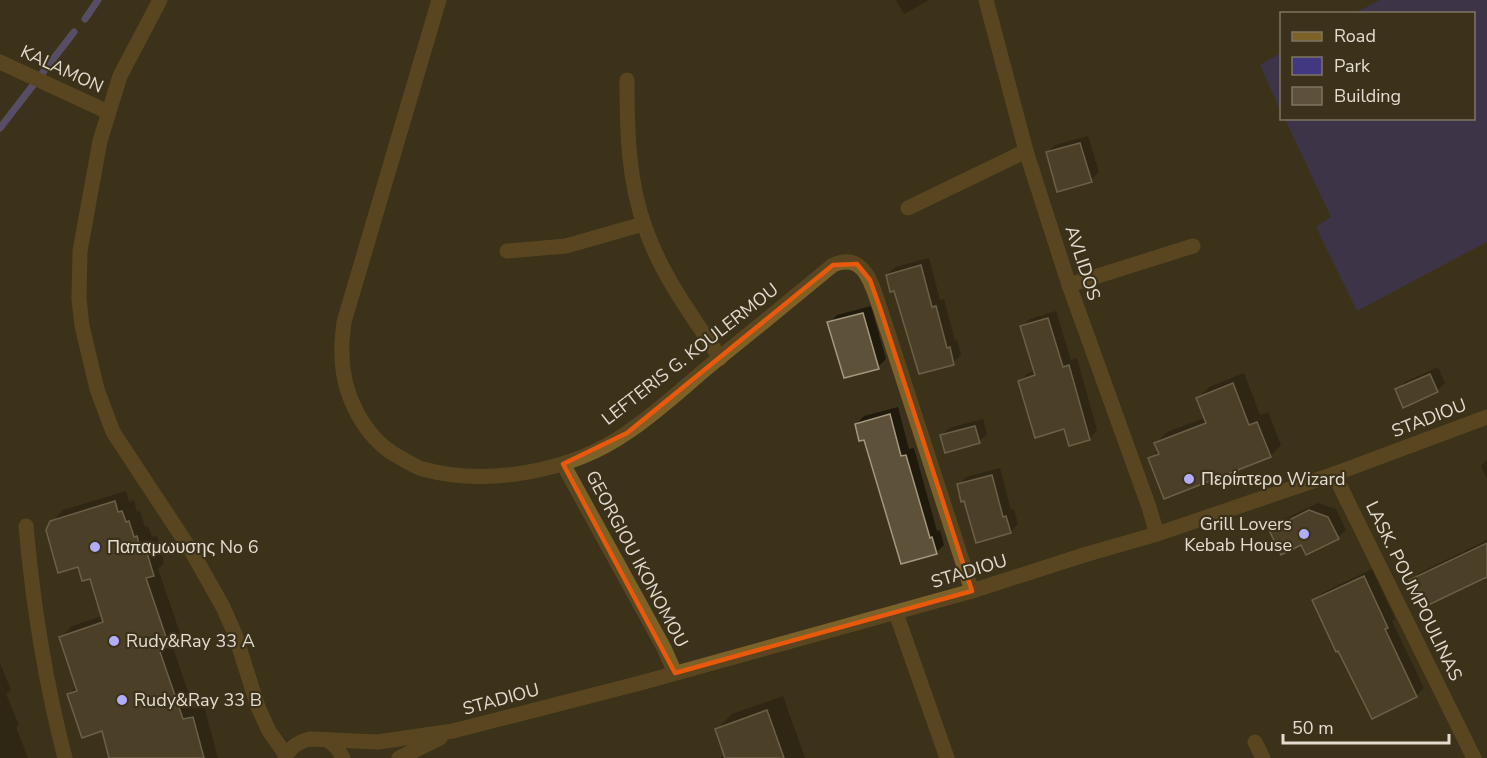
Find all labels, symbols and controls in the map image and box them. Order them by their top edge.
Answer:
legend [1280,12,1475,120]
text: Road [1334,24,1376,48]
street label: KALAMON [17,39,107,99]
text: Park [1334,54,1371,78]
text: Building [1334,84,1401,108]
street label: AVLIDOS [1060,223,1106,303]
street label: LEFTERIS G. KOULERMOU [597,277,783,431]
street label: STADIOU [1388,393,1470,443]
street label: GEORGIOU IKONOMOU [580,466,694,652]
place label: Περίπτερο Wizard [1201,467,1345,491]
marker: Περίπτερο Wizard [1182,472,1196,486]
street label: LASK. POUMPOULINAS [1360,497,1468,685]
place label: Grill Lovers Kebab House [1184,512,1292,557]
marker: Grill Lovers Kebab House [1297,527,1311,541]
place label: Παπαμωυσης No 6 [107,535,259,559]
marker: Παπαμωυσης No 6 [88,540,102,554]
street label: STADIOU [928,548,1010,594]
place label: Rudy&Ray 33 A [126,629,255,653]
marker: Rudy&Ray 33 A [107,634,121,648]
street label: STADIOU [460,677,542,721]
place label: Rudy&Ray 33 B [134,688,262,712]
marker: Rudy&Ray 33 B [115,693,129,707]
scale bar [1283,707,1450,745]
text: 50 m [1292,716,1334,740]

